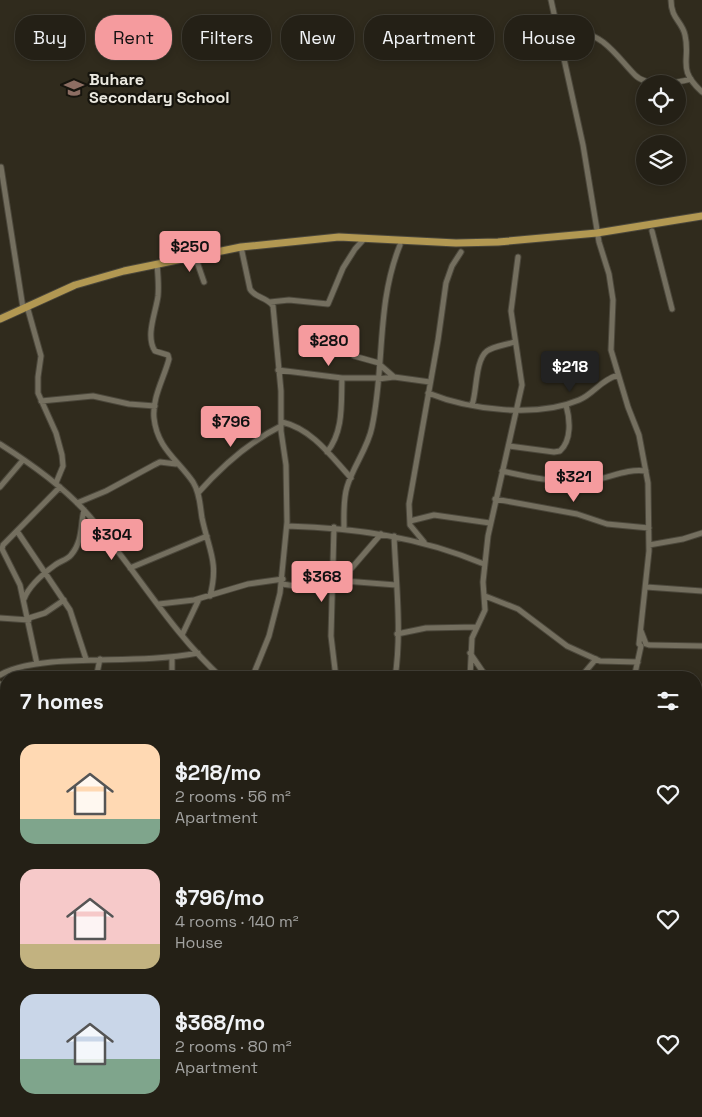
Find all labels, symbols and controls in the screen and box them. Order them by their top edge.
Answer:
chip: Buy [15,15,85,60]
chip: Rent [95,15,172,60]
chip: Filters [182,15,271,60]
chip: New [281,15,354,60]
chip: Apartment [364,15,494,60]
chip: House [504,15,594,60]
place label: Buhare Secondary School [89,69,229,108]
map controls [636,75,686,185]
button: locate [636,75,686,125]
school or university icon: Buhare Secondary School [63,77,85,99]
button: layers [636,135,686,185]
pin: $250 [160,230,220,273]
text: $250 [170,236,210,257]
pin: $280 [299,324,359,367]
text: $280 [309,330,349,351]
pin: $218 [540,350,600,393]
text: $218 [552,356,588,377]
pin: $796 [201,406,261,448]
text: $796 [212,411,250,432]
pin: $321 [544,460,604,503]
text: $321 [556,466,592,487]
pin: $304 [82,518,142,561]
text: $304 [92,524,132,545]
pin: $368 [292,560,352,603]
text: $368 [303,566,341,587]
icon: filters [654,687,682,715]
text: 7 homes [20,688,104,715]
text: $218/mo [175,759,261,786]
icon: home [60,764,120,824]
icon: heart [654,780,682,808]
text: 2 rooms · 56 m² [175,786,291,807]
text: Apartment [175,807,258,828]
text: $796/mo [175,884,264,911]
icon: home [60,889,120,949]
icon: heart [654,905,682,933]
text: 4 rooms · 140 m² [175,911,299,932]
text: House [175,932,223,953]
text: $368/mo [175,1009,265,1036]
icon: home [60,1014,120,1074]
icon: heart [654,1030,682,1058]
text: 2 rooms · 80 m² [175,1036,292,1057]
text: Apartment [175,1057,258,1078]

